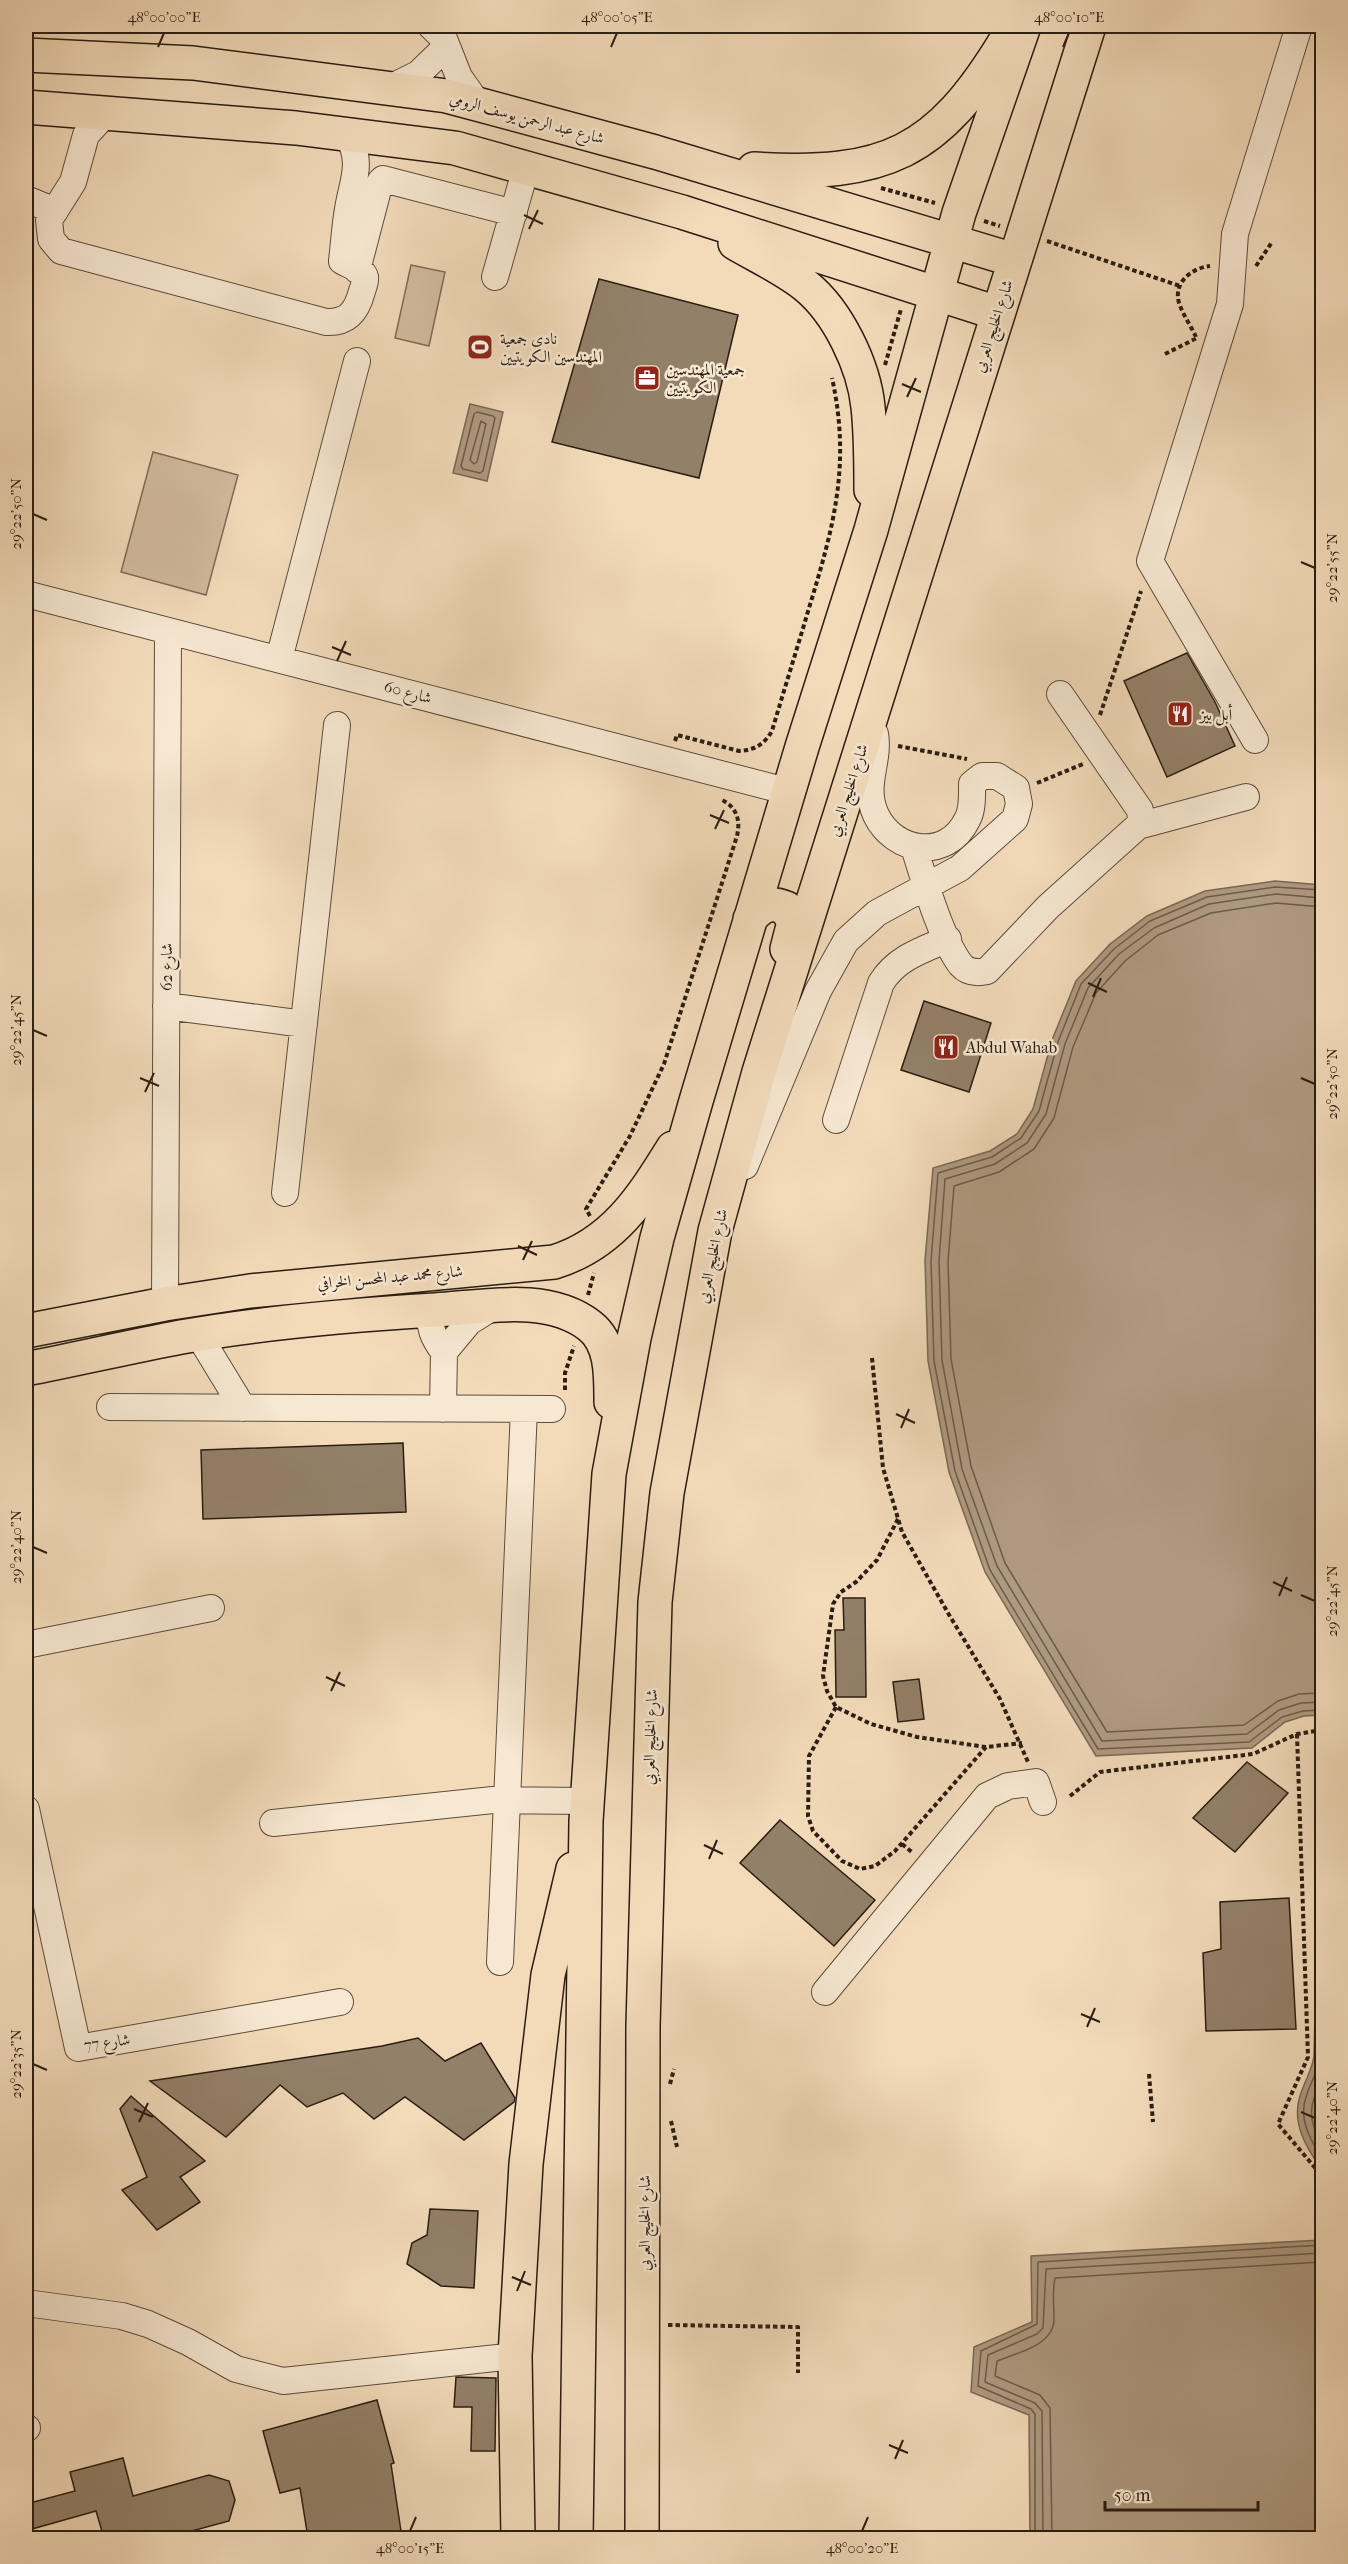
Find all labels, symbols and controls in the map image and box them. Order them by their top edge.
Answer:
text: 48°00'00"E [127,8,201,26]
text: 48°00'05"E [581,8,653,26]
text: 48°00'10"E [1034,8,1104,26]
street label: شارع عبد الرحمن يوسف الرومي [447,88,606,152]
street label: شارع الخليج العربي [969,277,1022,376]
place label: نادي جمعية المهندسين الكويتيين [500,329,602,367]
sports icon: نادي جمعية المهندسين الكويتيين [465,332,495,362]
place label: جمعية المهندسين الكويتيين [666,360,745,398]
office icon: جمعية المهندسين الكويتيين [632,363,662,393]
text: 29°22'50"N [7,478,25,550]
text: 29°22'55"N [1323,532,1341,603]
street label: شارع 60 [381,677,434,711]
restaurant icon: أبل بيز [1165,699,1195,729]
place label: أبل بيز [1198,703,1233,726]
street label: شارع الخليج العربي [824,741,877,840]
street label: شارع 62 [157,943,180,991]
text: 29°22'45"N [7,993,25,1066]
restaurant icon: Abdul Wahab [931,1032,961,1062]
place label: Abdul Wahab [965,1038,1057,1057]
text: 29°22'50"N [1323,1048,1341,1120]
street label: شارع الخليج العربي [693,1207,736,1306]
street label: شارع محمد عبد المحسن الخرافي [316,1261,464,1297]
text: 29°22'40"N [7,1509,25,1584]
text: 29°22'45"N [1323,1564,1341,1637]
street label: شارع الخليج العربي [639,1689,666,1786]
text: 29°22'35"N [7,2029,25,2099]
street label: شارع 77 [83,2029,132,2059]
text: 29°22'40"N [1323,2080,1341,2155]
street label: شارع الخليج العربي [635,2175,659,2271]
scale bar [1105,2474,1258,2512]
text: 50 m [1114,2485,1151,2506]
text: 48°00'15"E [376,2539,444,2557]
text: 48°00'20"E [826,2539,898,2557]

